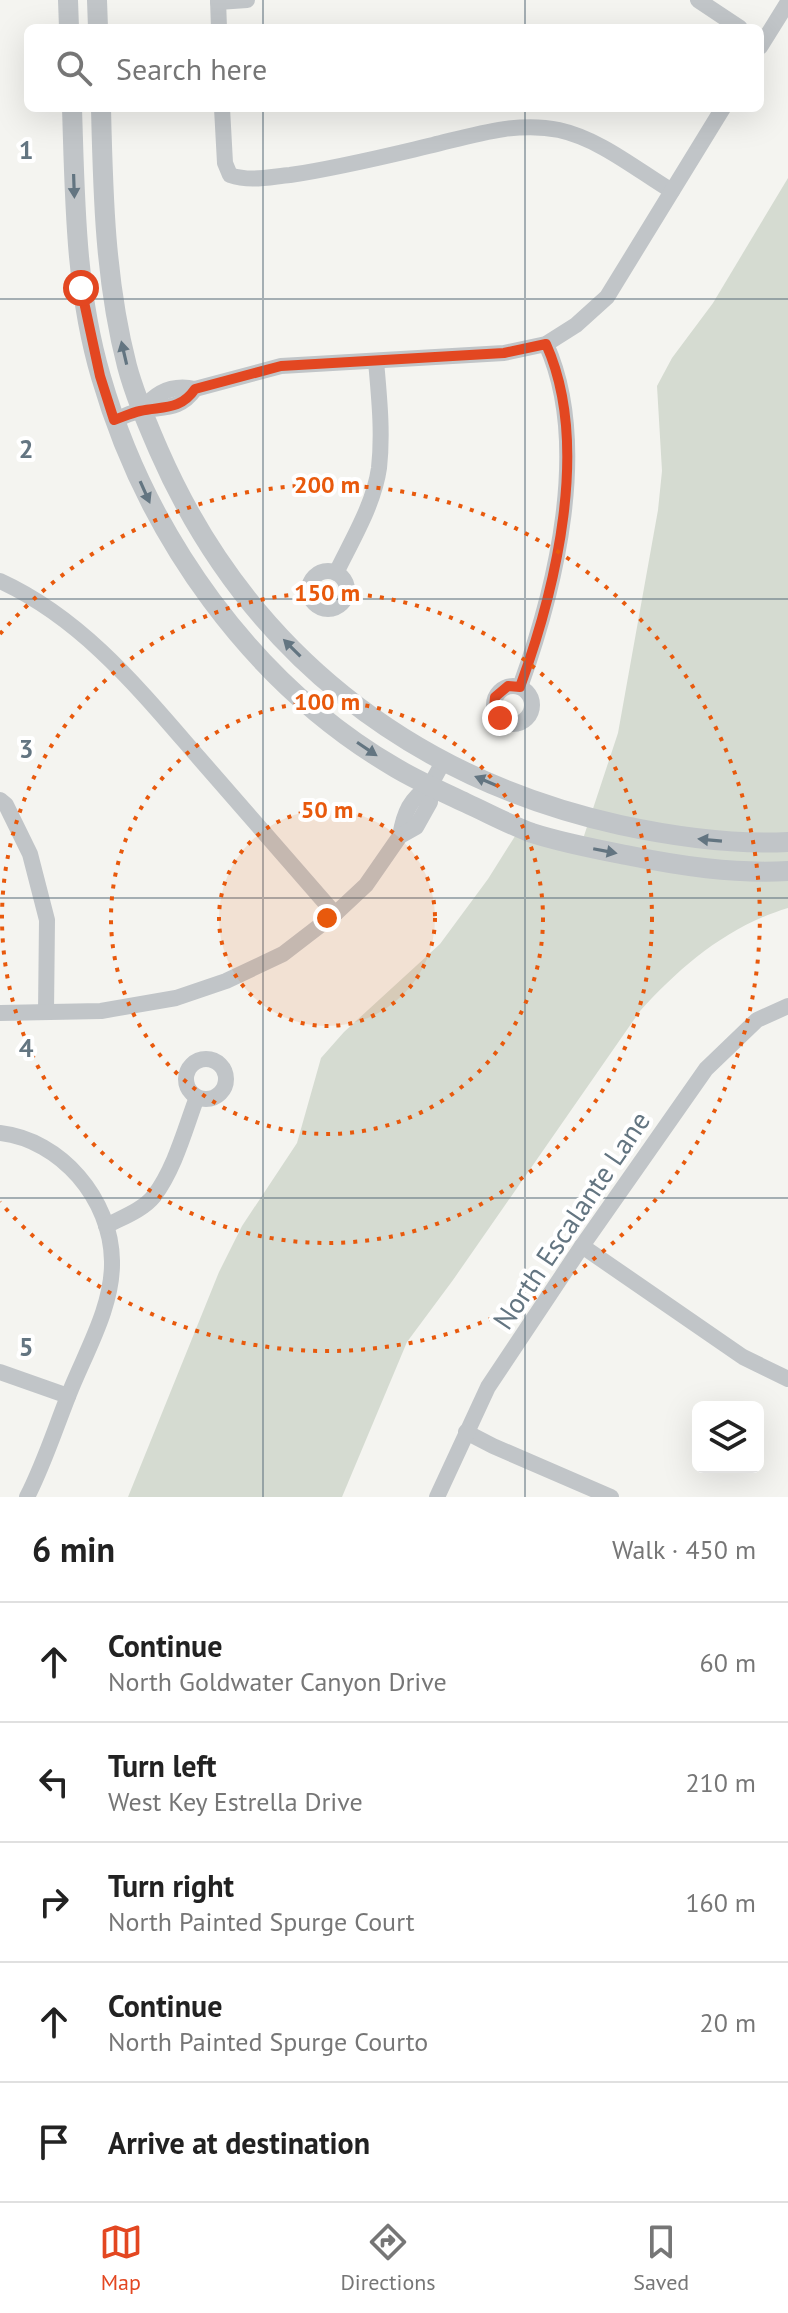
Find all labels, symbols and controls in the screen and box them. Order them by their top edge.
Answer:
search box [24,24,764,112]
icon: search [52,46,96,90]
text: Search here [116,49,267,88]
text: 1 [19,133,33,166]
one-way arrow [68,174,81,199]
route start [63,270,99,306]
one-way arrow [117,340,130,365]
text: 2 [19,432,33,465]
text: 200 m [294,469,360,500]
one-way arrow [139,480,152,504]
text: 150 m [294,577,360,608]
one-way arrow [283,639,302,658]
text: 100 m [294,686,360,717]
route end [482,700,518,736]
text: 3 [19,732,33,765]
one-way arrow [357,741,378,756]
one-way arrow [475,774,498,787]
text: 50 m [301,794,353,825]
one-way arrow [697,834,722,847]
one-way arrow [593,845,618,858]
centre of rings [313,904,341,932]
text: 4 [19,1031,34,1064]
street label: North Escalante Lane [484,1104,658,1336]
text: 5 [19,1330,33,1363]
map controls [692,1401,764,1473]
button: layers [692,1401,764,1473]
text: 6 min [32,1527,115,1571]
text: Walk · 450 m [612,1533,756,1566]
text: Continue [108,1626,222,1665]
icon: ahead [32,1640,76,1684]
text: 60 m [700,1646,756,1679]
text: North Goldwater Canyon Drive [108,1665,447,1698]
text: Turn left [108,1746,216,1785]
icon: left [32,1760,76,1804]
text: 210 m [685,1766,756,1799]
text: West Key Estrella Drive [108,1785,363,1818]
text: Turn right [108,1866,234,1905]
icon: right [32,1880,76,1924]
text: 160 m [685,1886,756,1919]
text: North Painted Spurge Court [108,1905,415,1938]
text: Continue [108,1986,222,2025]
icon: ahead [32,2000,76,2044]
text: 20 m [700,2006,756,2039]
text: North Painted Spurge Courto [108,2025,428,2058]
icon: arrive [32,2120,76,2164]
text: Arrive at destination [108,2123,370,2162]
tab: Map [99,2220,143,2296]
tab: Directions [340,2220,436,2296]
tab: Saved [633,2220,689,2296]

